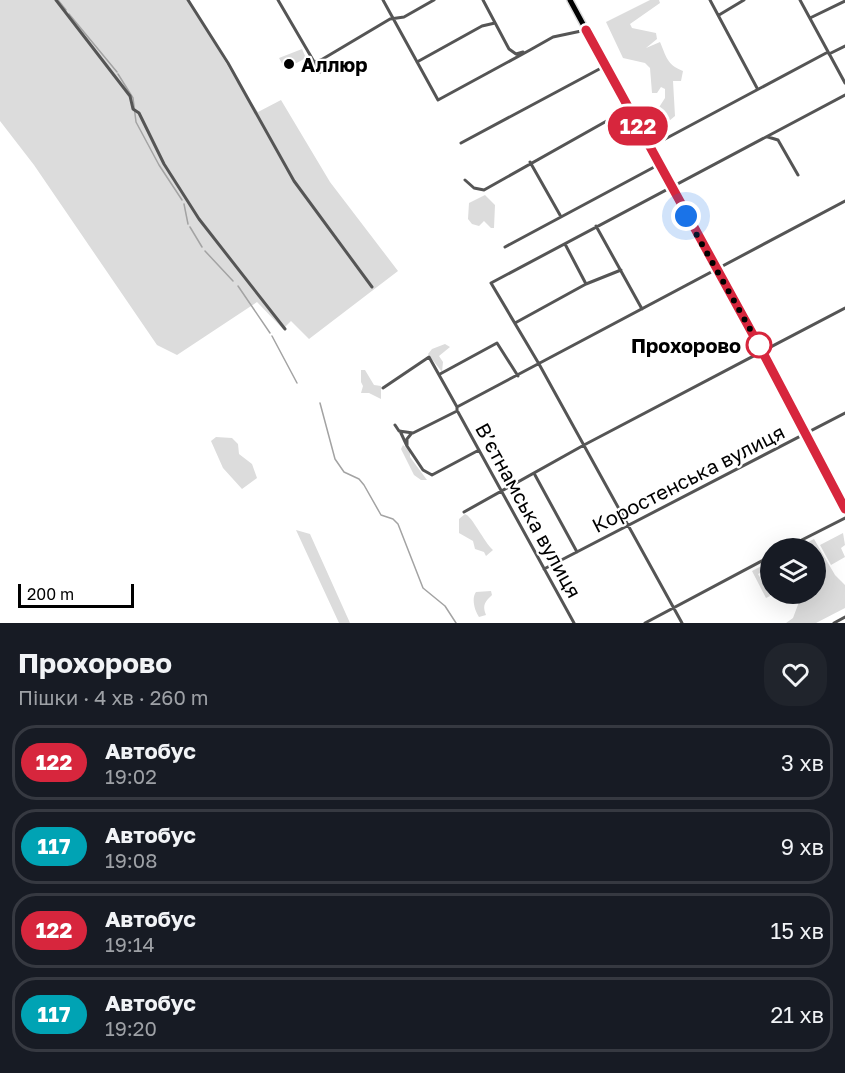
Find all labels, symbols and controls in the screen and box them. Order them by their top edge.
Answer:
place label: Аллюр [301,52,367,76]
marker: Аллюр [282,57,296,71]
line badge: 122 [604,106,672,146]
text: 122 [620,113,656,139]
your location [671,201,701,231]
marker: Прохорово [746,332,772,358]
place label: Прохорово [631,333,741,357]
street label: Вʼєтнамська вулиця [471,418,587,602]
street label: Коростенська вулиця [588,419,788,537]
map controls [760,538,826,604]
button: layers [760,538,826,604]
scale bar [18,581,134,608]
text: 200 m [27,584,74,604]
button: heart [764,643,827,706]
text: Прохорово [18,646,172,679]
text: Пішки · 4 хв · 260 m [18,685,209,709]
text: Автобус [105,737,196,764]
text: 122 [36,749,72,775]
text: 3 хв [781,749,824,776]
text: 19:02 [105,764,157,788]
text: Автобус [105,821,196,848]
text: 117 [37,833,71,859]
text: 9 хв [781,833,824,860]
text: 19:08 [105,848,157,872]
text: Автобус [105,905,196,932]
text: 122 [36,917,72,943]
text: 15 хв [771,917,824,944]
text: 19:14 [105,932,155,956]
text: Автобус [105,989,196,1016]
text: 117 [37,1001,71,1027]
text: 21 хв [771,1001,824,1028]
text: 19:20 [105,1016,157,1040]

